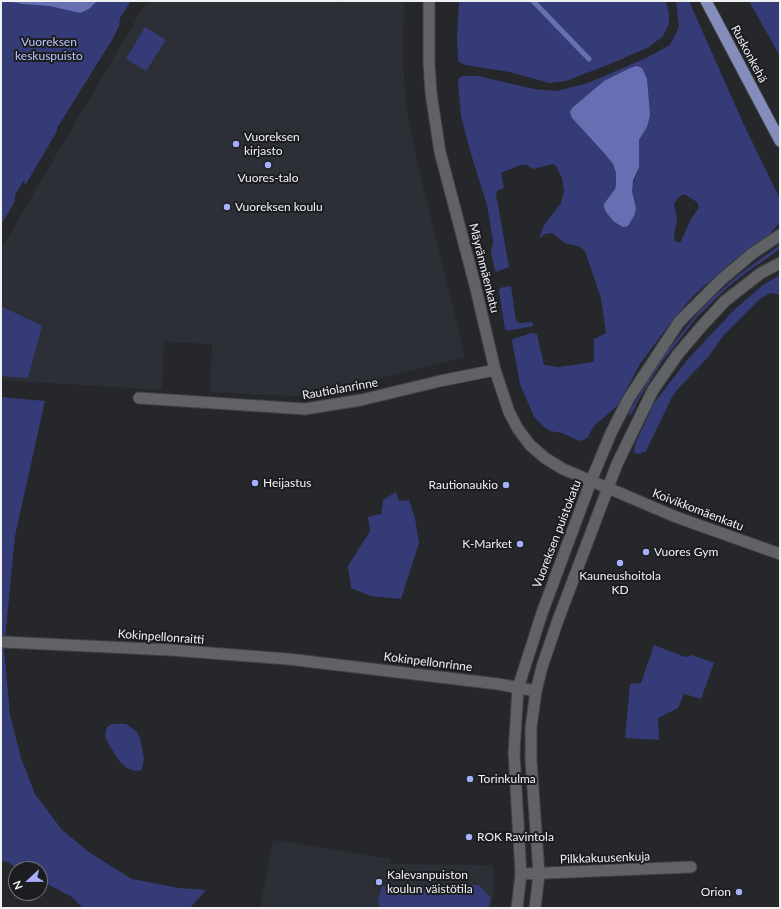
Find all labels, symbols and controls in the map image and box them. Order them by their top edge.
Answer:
street label: Ruskonkehä [728,23,770,85]
park label: Vuoreksen keskuspuisto [15,35,83,63]
place label: Vuoreksen kirjasto [244,130,300,158]
marker: Vuoreksen kirjasto [231,139,241,149]
marker: Vuores-talo [263,160,273,170]
place label: Vuores-talo [237,171,299,185]
place label: Vuoreksen koulu [235,200,323,214]
marker: Vuoreksen koulu [222,202,232,212]
street label: Mäyränmäenkatu [466,222,502,314]
street label: Rautiolanrinne [301,375,379,403]
place label: Heijastus [263,476,311,490]
marker: Heijastus [250,478,260,488]
place label: Rautionaukio [429,478,498,492]
street label: Vuoreksen puistokatu [530,478,584,590]
marker: Rautionaukio [501,480,511,490]
street label: Koivikkomäenkatu [650,486,746,534]
place label: K-Market [462,537,512,551]
marker: K-Market [515,539,525,549]
place label: Vuores Gym [654,545,718,559]
marker: Vuores Gym [641,547,651,557]
marker: Kauneushoitola KD [615,558,625,568]
place label: Kauneushoitola KD [579,569,661,597]
street label: Kokinpellonraitti [117,627,205,647]
street label: Kokinpellonrinne [383,649,473,675]
place label: Torinkulma [478,772,536,786]
marker: Torinkulma [465,774,475,784]
place label: ROK Ravintola [477,830,554,844]
marker: ROK Ravintola [464,832,474,842]
street label: Pilkkakuusenkuja [560,849,650,867]
north arrow [8,861,48,901]
place label: Kalevanpuiston koulun väistötila [387,868,473,896]
marker: Kalevanpuiston koulun väistötila [374,877,384,887]
text: N [10,879,25,892]
place label: Orion [701,885,731,899]
marker: Orion [734,887,744,897]

